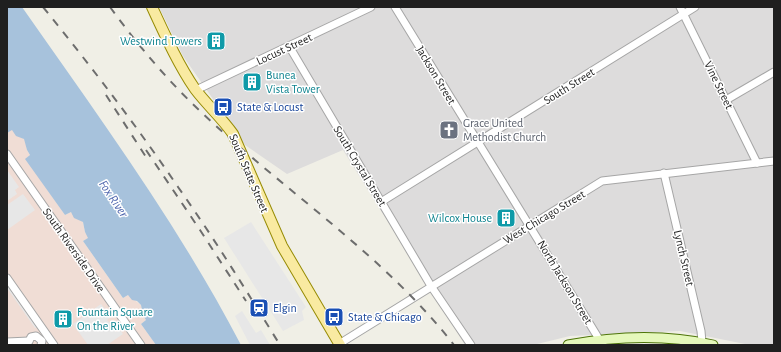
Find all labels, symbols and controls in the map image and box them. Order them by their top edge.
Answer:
building icon: Westwind Towers [205,30,227,52]
street label: Locust Street [254,31,314,67]
place label: Westwind Towers [120,35,202,47]
street label: Jackson Street [414,44,458,106]
street label: Vine Street [702,59,736,111]
street label: South Street [541,66,597,106]
place label: Bunea Vista Tower [266,69,320,95]
building icon: Bunea Vista Tower [241,71,263,93]
bus stop icon: State & Locust [212,96,234,118]
place label: State & Locust [237,101,303,113]
place label: Grace United Methodist Church [463,117,546,143]
church icon: Grace United Methodist Church [438,119,460,141]
street label: South Crystal Street [330,124,389,209]
street label: South State Street [227,132,271,214]
water label: Fox River [96,178,130,221]
street label: West Chicago Street [501,188,587,246]
street label: South Riverside Drive [41,206,107,294]
building icon: Wilcox House [495,207,517,229]
place label: Wilcox House [428,212,492,224]
street label: Lynch Street [671,229,696,288]
street label: North Jackson Street [535,238,595,326]
station icon: Elgin [248,297,270,319]
place label: Elgin [273,302,297,314]
place label: Fountain Square On the River [77,306,153,332]
bus stop icon: State & Chicago [323,306,345,328]
building icon: Fountain Square On the River [52,308,74,330]
place label: State & Chicago [348,311,422,323]

